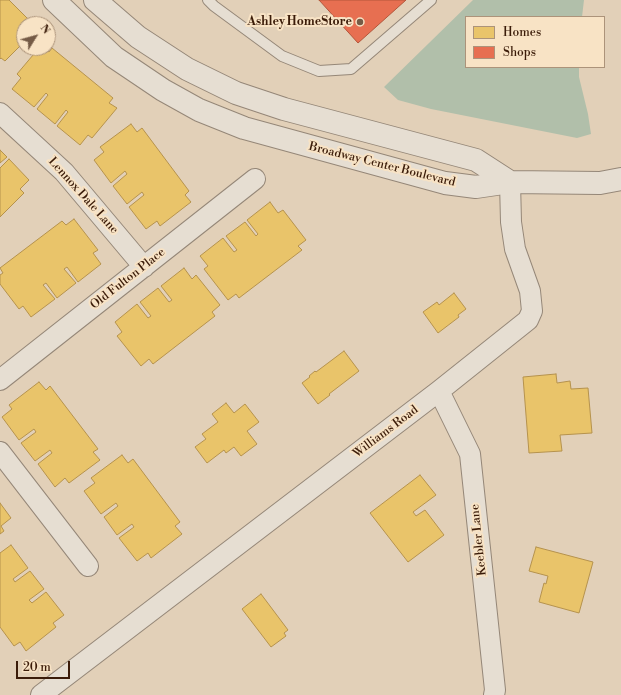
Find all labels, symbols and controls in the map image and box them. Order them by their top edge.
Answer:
place label: Ashley HomeStore [247,15,352,29]
north arrow [16,16,56,56]
legend [465,16,605,68]
marker: Ashley HomeStore [355,17,365,27]
text: N [37,22,53,37]
text: Homes [503,25,541,40]
text: Shops [503,45,536,60]
street label: Broadway Center Boulevard [307,140,457,190]
street label: Lennox Dale Lane [45,155,121,237]
street label: Old Fulton Place [88,245,168,313]
street label: Williams Road [351,403,421,461]
street label: Keebler Lane [468,503,490,577]
scale bar [18,653,72,679]
text: 20 m [23,660,51,675]

